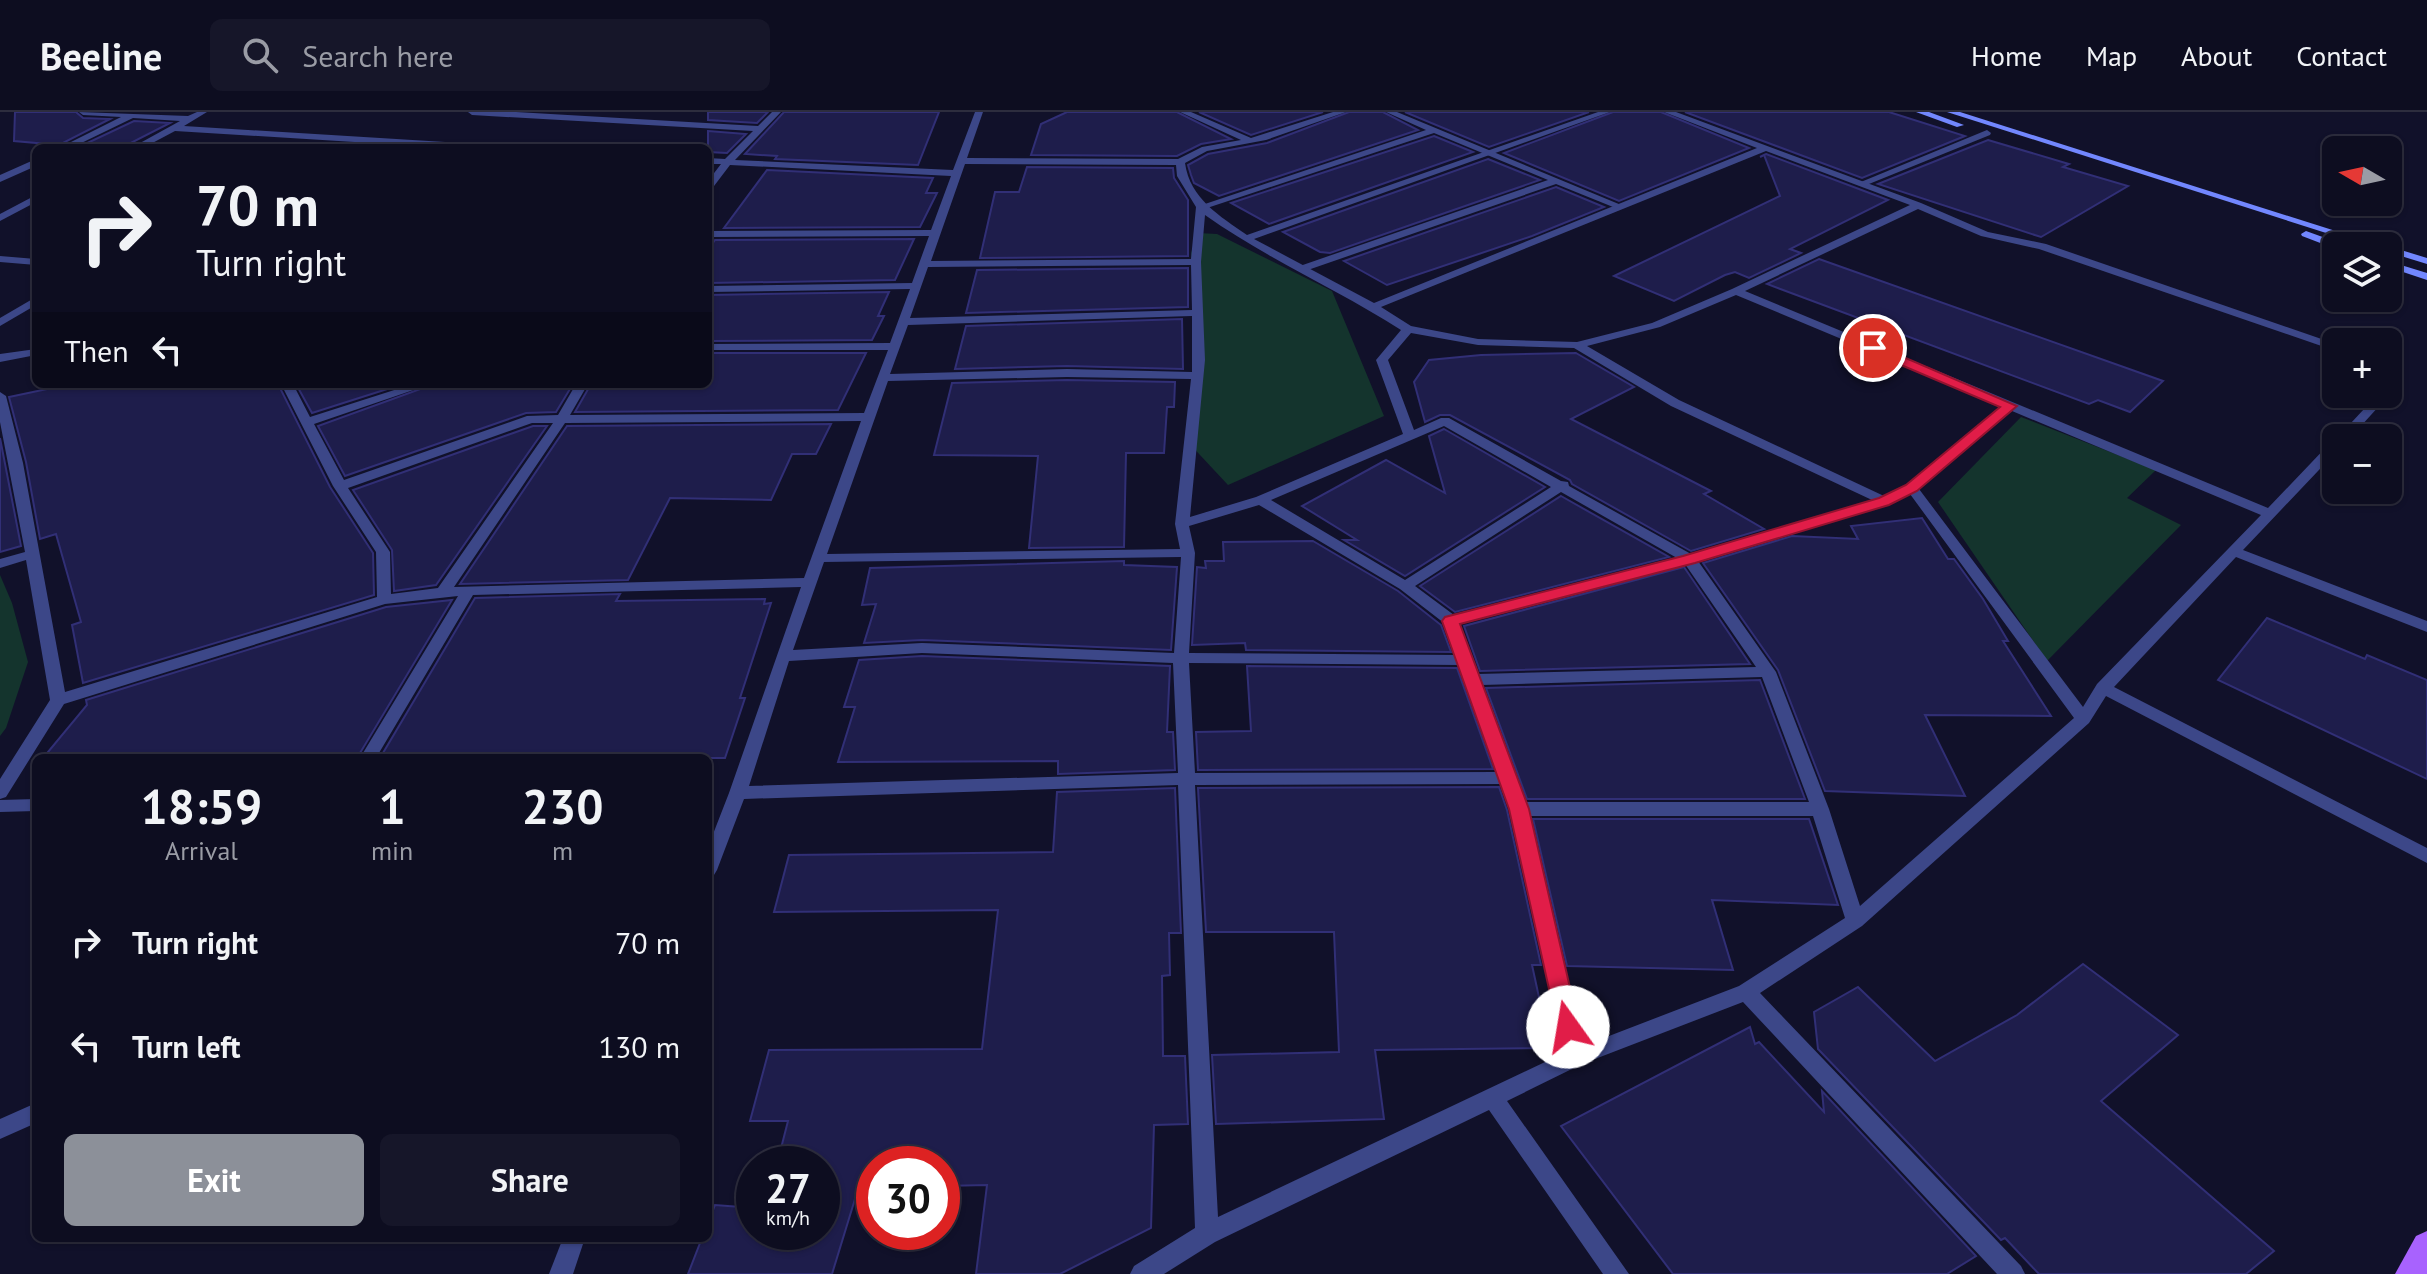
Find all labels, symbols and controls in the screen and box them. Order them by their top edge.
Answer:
search box [210,19,770,91]
text: Beeline [40,31,162,80]
icon: search [238,33,282,77]
text: Search here [302,36,454,75]
text: Home [1971,37,2042,74]
text: Map [2086,37,2137,74]
text: About [2181,37,2252,74]
text: Contact [2296,37,2387,74]
north arrow [2322,136,2402,216]
map controls [2322,136,2402,504]
text: 70 m [196,169,319,241]
icon: right [64,176,168,280]
button: layers [2322,232,2402,312]
text: Turn right [196,239,346,286]
pin [1839,314,1907,382]
icon: arrive [1851,326,1895,370]
icon: left [145,328,189,372]
button: + [2322,328,2402,408]
text: Then [64,331,129,370]
button: − [2322,424,2402,504]
text: 18:59 [141,775,262,837]
text: 1 [378,775,406,837]
text: 230 [522,775,603,837]
text: Arrival [165,834,238,867]
text: min [371,834,413,867]
text: m [552,834,573,867]
icon: right [64,920,108,964]
text: Turn right [132,923,258,962]
text: 70 m [615,923,680,962]
position arrow [1526,985,1610,1069]
icon: left [64,1024,108,1068]
text: Turn left [132,1027,240,1066]
text: 130 m [599,1027,680,1066]
button: Exit [64,1134,364,1226]
button: Share [380,1134,680,1226]
speed limit sign: 30 [856,1146,960,1250]
text: 27 [765,1162,811,1214]
text: km/h [766,1205,810,1231]

